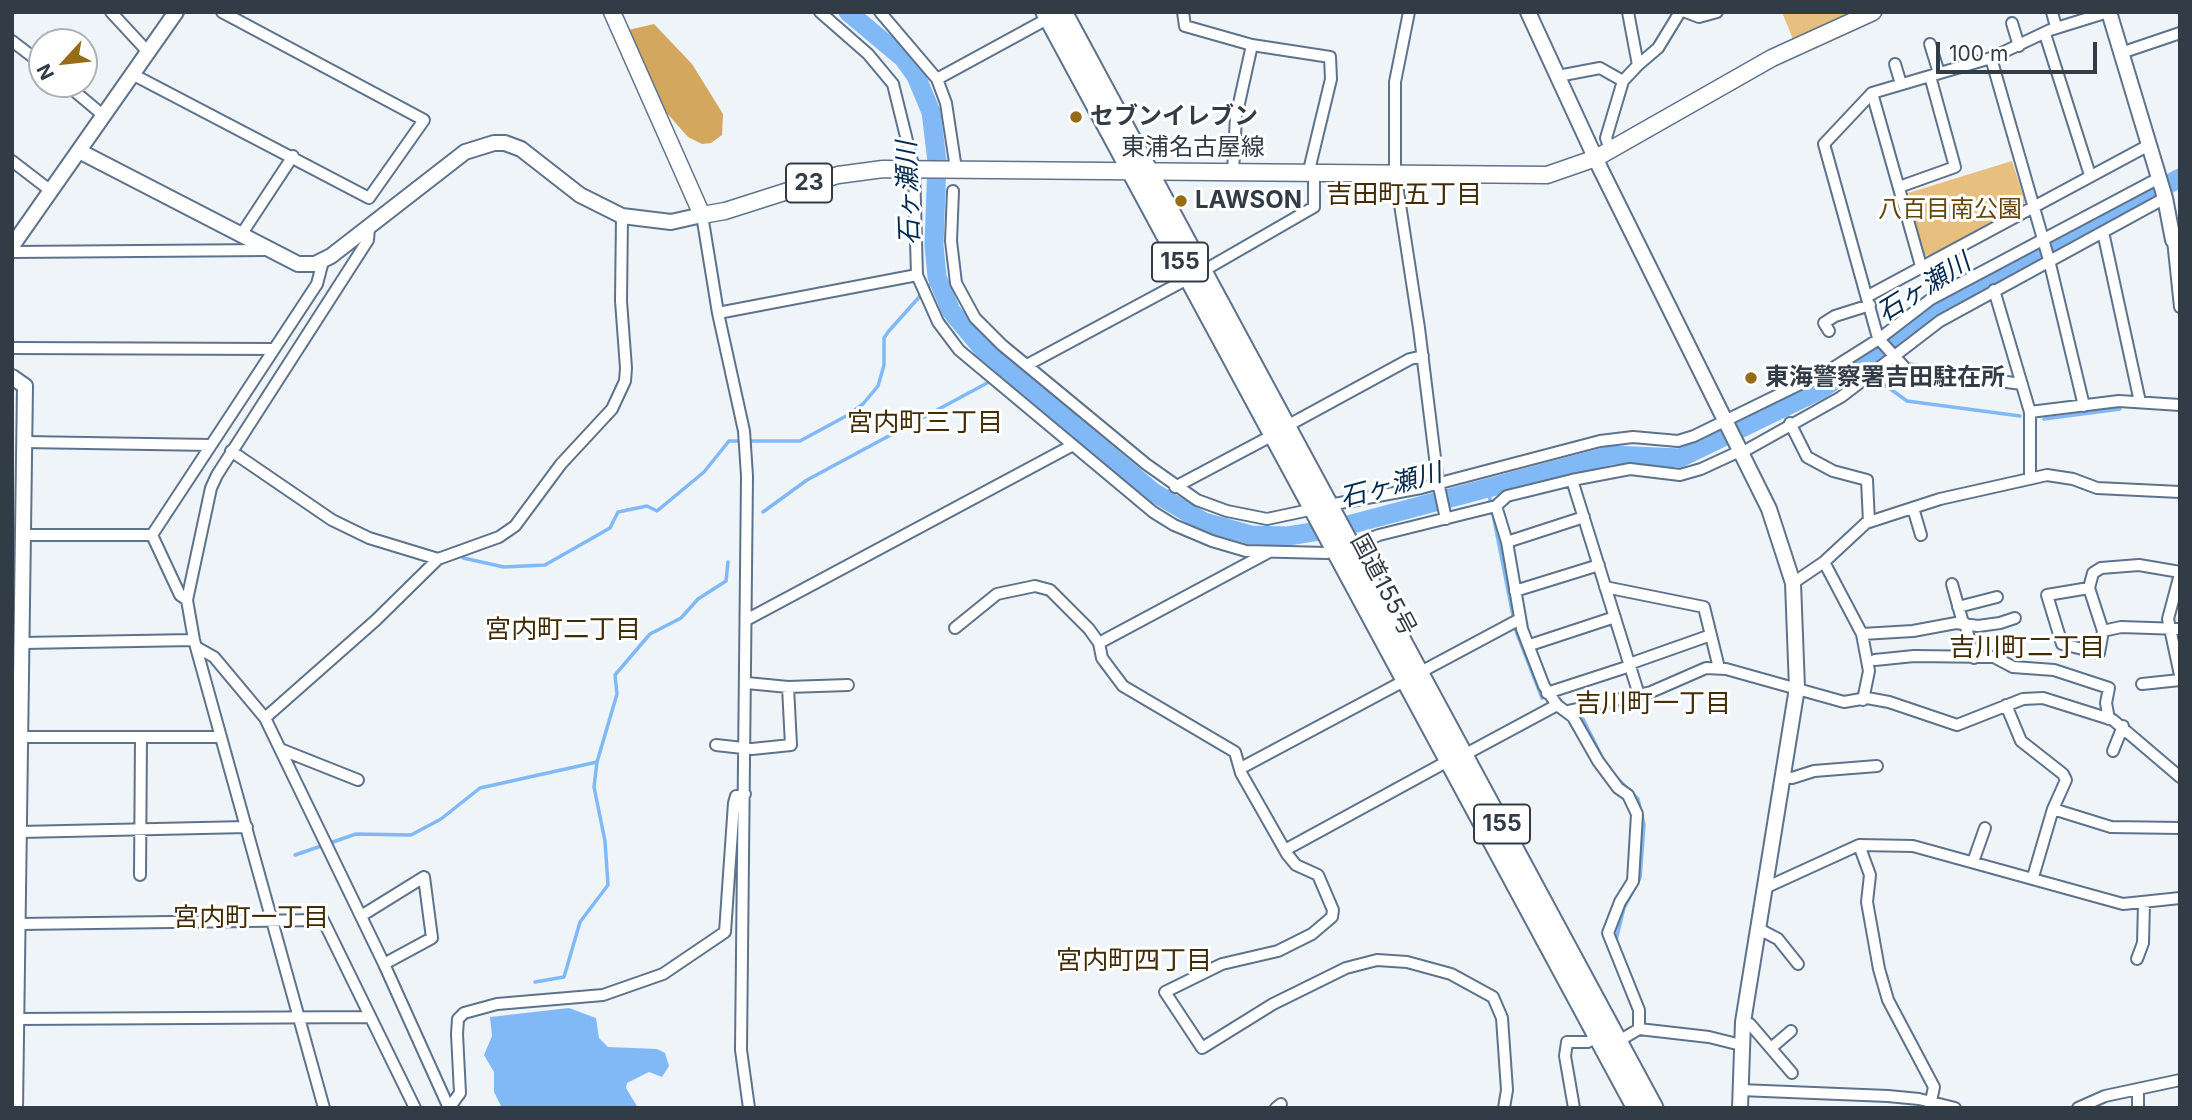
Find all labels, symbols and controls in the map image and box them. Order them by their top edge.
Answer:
north arrow [28,28,98,98]
scale bar [1940,28,2101,72]
text: 100 m [1949,41,2008,66]
text: N [32,60,59,84]
place label: セブンイレブン [1090,103,1258,131]
marker: セブンイレブン [1068,109,1084,125]
street label: 東浦名古屋線 [1121,134,1265,162]
water label: 石ヶ瀬川 [892,140,926,246]
road number: 23 [786,164,832,202]
district label: 吉田町五丁目 [1326,179,1482,211]
place label: LAWSON [1195,187,1302,215]
marker: LAWSON [1173,193,1189,209]
park label: 八百目南公園 [1878,196,2022,224]
road number: 155 [1152,243,1208,282]
water label: 石ヶ瀬川 [1872,247,1976,329]
place label: 東海警察署吉田駐在所 [1765,364,2005,392]
marker: 東海警察署吉田駐在所 [1743,370,1759,386]
district label: 宮内町三丁目 [847,407,1003,439]
water label: 石ヶ瀬川 [1337,457,1445,515]
street label: 国道155号 [1344,529,1422,641]
district label: 宮内町二丁目 [485,614,641,646]
district label: 吉川町二丁目 [1949,632,2105,664]
district label: 吉川町一丁目 [1575,688,1731,720]
road number: 155 [1474,804,1530,844]
district label: 宮内町一丁目 [173,902,329,934]
district label: 宮内町四丁目 [1056,945,1212,977]

